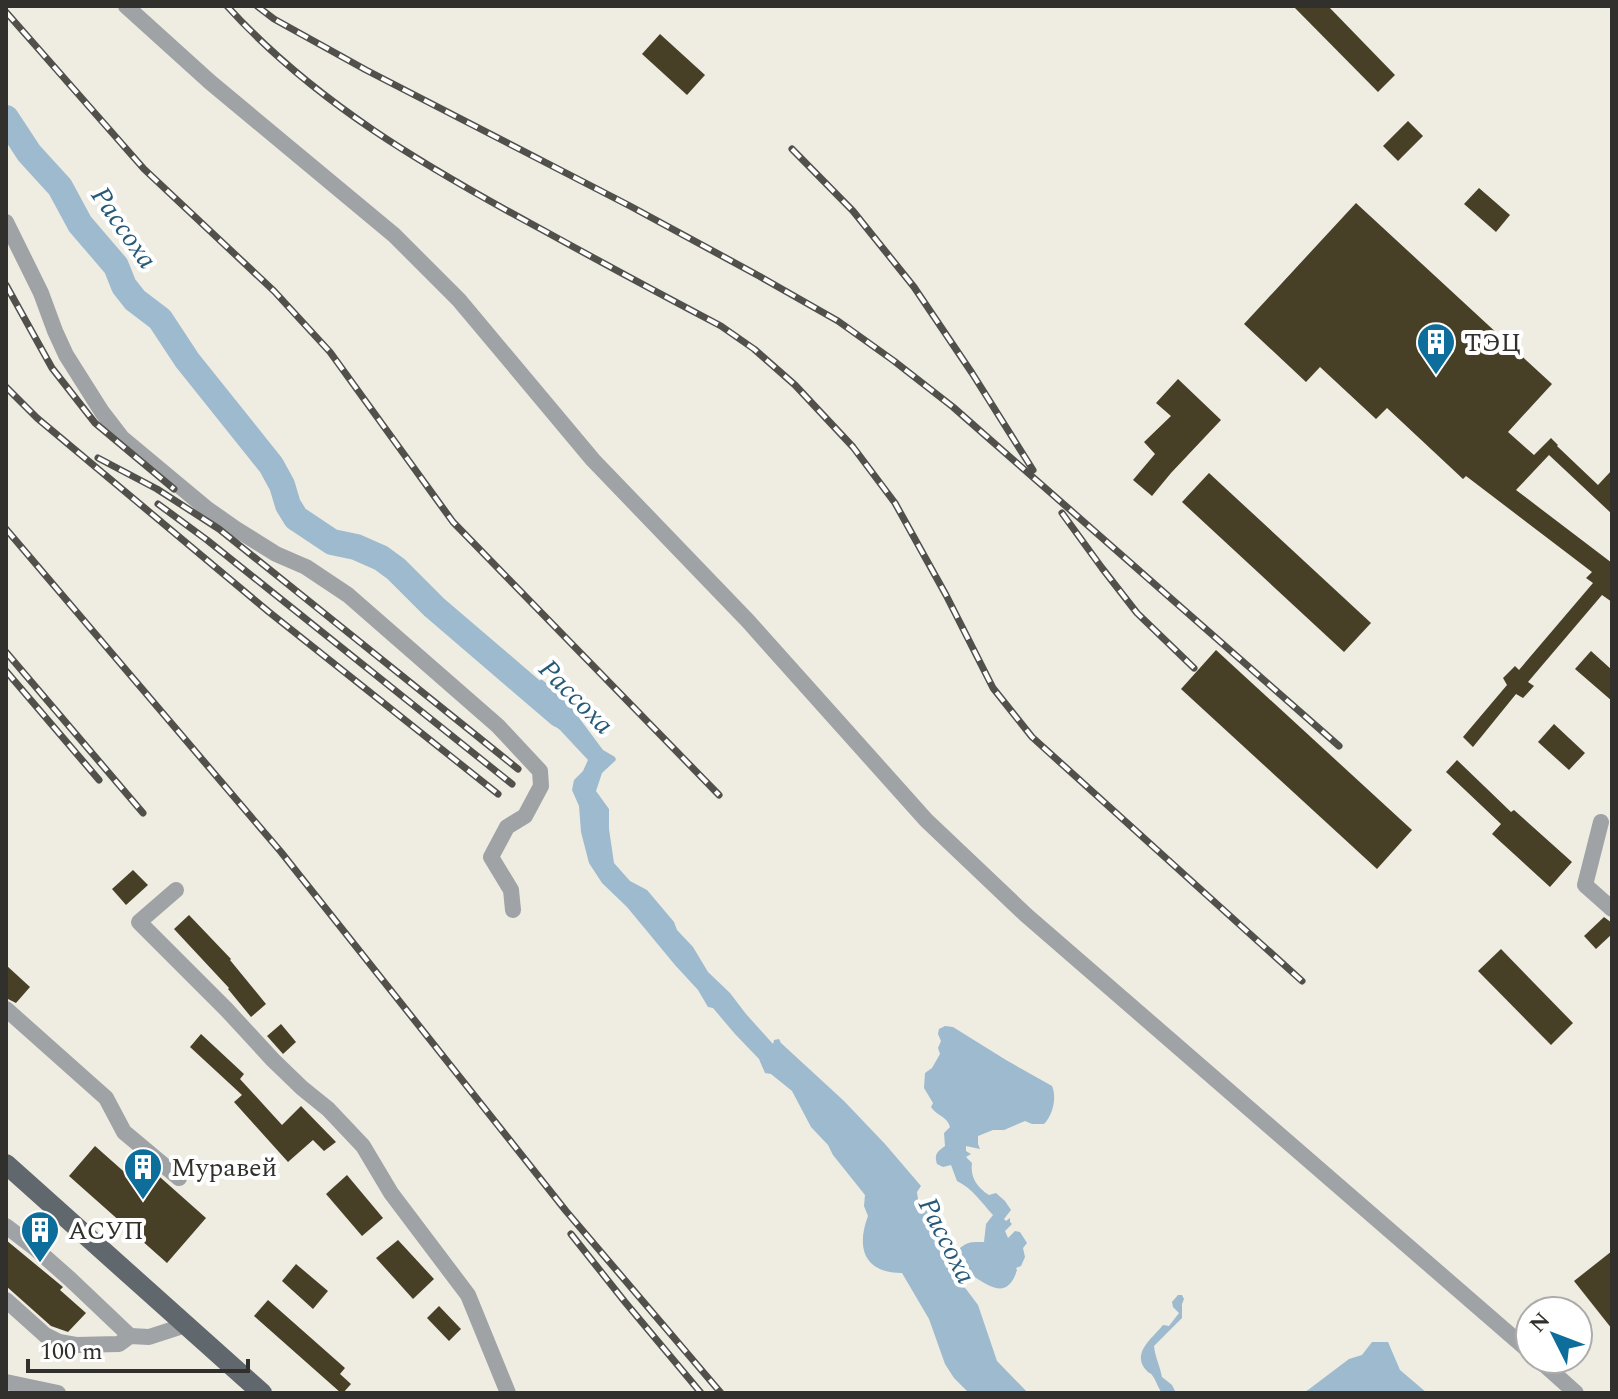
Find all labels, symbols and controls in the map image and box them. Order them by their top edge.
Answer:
water label: Рассоха [80,178,168,278]
building icon: ТЭЦ [1415,321,1457,376]
place label: ТЭЦ [1464,323,1521,363]
water label: Рассоха [528,649,624,745]
building icon: Муравей [122,1146,164,1201]
place label: Муравей [171,1148,277,1188]
water label: Рассоха [907,1190,987,1292]
building icon: АСУП [19,1209,61,1264]
place label: АСУП [68,1211,144,1251]
north arrow [1514,1295,1594,1375]
text: N [1522,1305,1559,1340]
scale bar [28,1323,248,1373]
text: 100 m [40,1334,103,1370]

